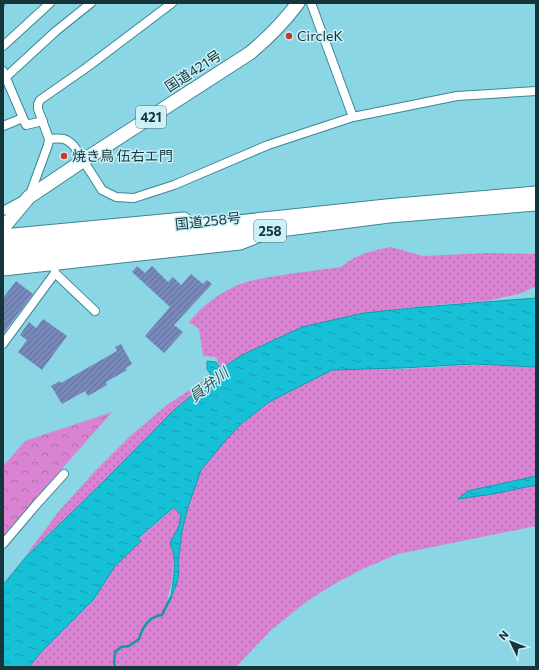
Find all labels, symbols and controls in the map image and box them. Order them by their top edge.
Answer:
place label: CircleK [297,27,343,44]
marker: CircleK [284,31,294,41]
street label: 国道421号 [161,46,224,95]
road number: 421 [136,106,166,128]
place label: 焼き鳥 伍右エ門 [72,147,173,164]
marker: 焼き鳥 伍右エ門 [59,151,69,161]
street label: 国道258号 [174,209,242,232]
road number: 258 [254,220,286,242]
water label: 員弁川 [185,362,233,405]
north arrow [491,622,531,662]
text: N [496,627,511,642]

